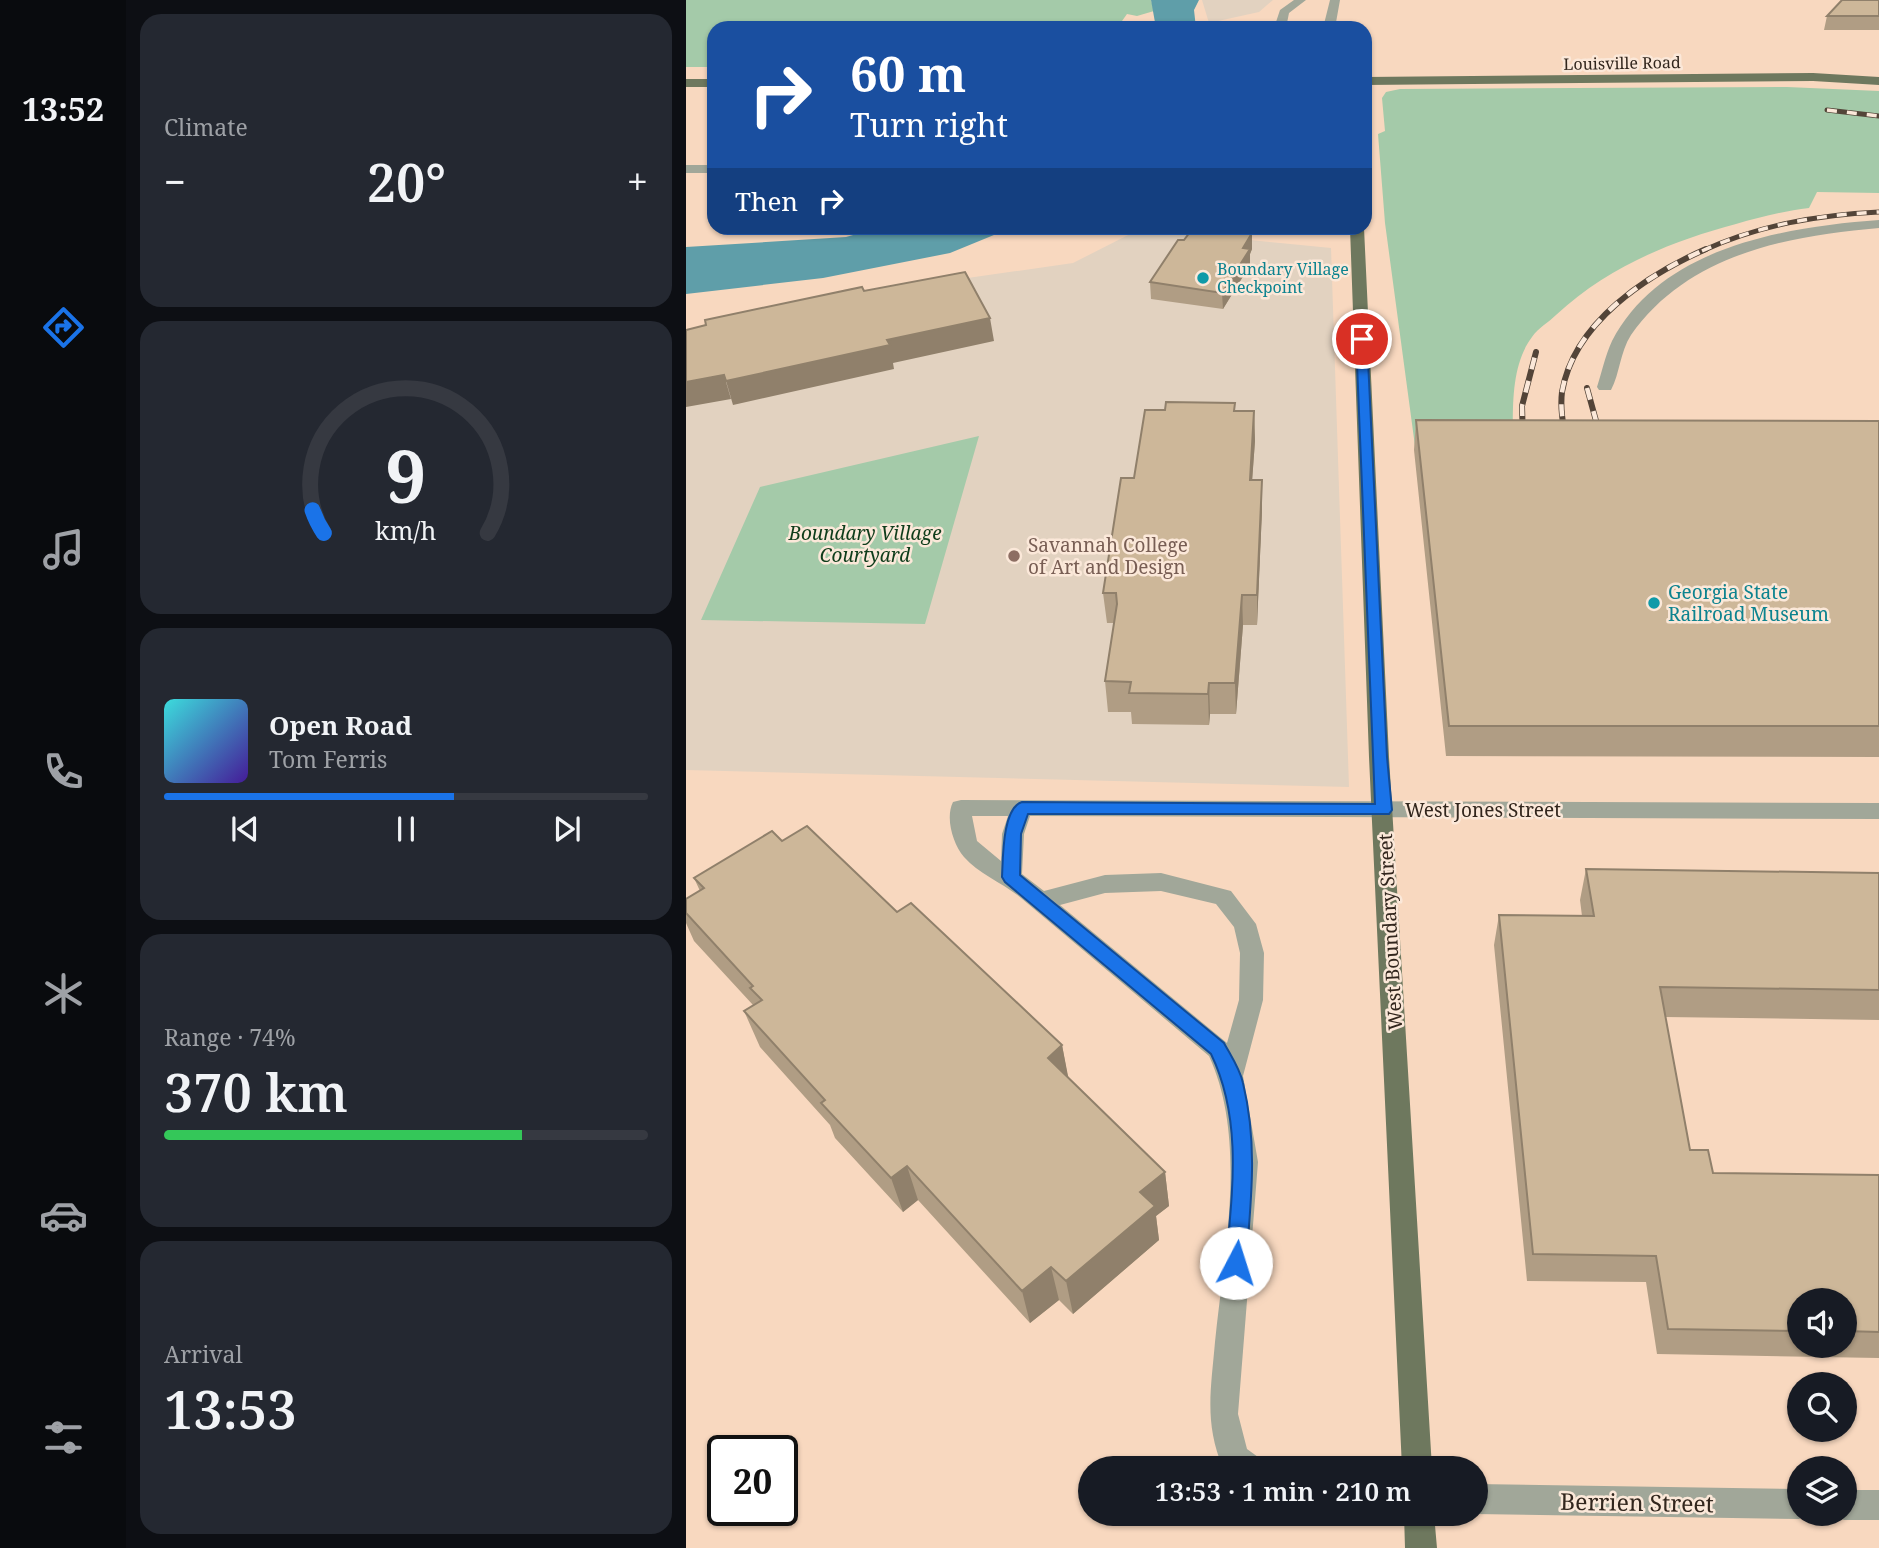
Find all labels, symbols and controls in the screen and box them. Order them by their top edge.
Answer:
text: 60 m [850,40,966,106]
icon: right [735,49,826,140]
street label: Louisville Road [1563,51,1681,75]
text: 13:52 [22,87,104,130]
text: Turn right [850,103,1008,146]
text: Climate [164,111,248,143]
text: 20° [367,146,446,217]
text: − [164,155,186,207]
text: + [627,155,648,207]
icon: right [812,182,850,220]
text: Then [735,183,798,219]
place label: Boundary Village Checkpoint [1217,258,1349,298]
marker: Boundary Village Checkpoint [1195,270,1211,286]
icon: directions [39,303,88,352]
pin [1332,309,1392,369]
icon: arrive [1343,320,1381,358]
text: 9 [385,426,427,525]
text: km/h [375,513,437,547]
park label: Boundary Village Courtyard [787,520,942,568]
icon: music [39,525,88,574]
place label: Savannah College of Art and Design [1028,532,1188,580]
marker: Savannah College of Art and Design [1006,548,1022,564]
place label: Georgia State Railroad Museum [1668,579,1829,627]
marker: Georgia State Railroad Museum [1646,595,1662,611]
text: Open Road [269,707,412,743]
text: Tom Ferris [269,743,387,775]
icon: phone [39,747,88,796]
street label: West Jones Street [1405,797,1561,823]
icon: previous [226,810,264,848]
icon: pause [387,810,425,848]
icon: next [548,810,586,848]
street label: West Boundary Street [1372,833,1408,1031]
icon: climate [39,969,88,1018]
text: Range · 74% [164,1021,296,1053]
text: 370 km [164,1056,348,1127]
icon: car [39,1191,88,1240]
position arrow [1199,1226,1273,1300]
map controls [1787,1288,1857,1526]
button: sound [1787,1288,1857,1358]
text: Arrival [164,1338,243,1370]
button: search [1787,1372,1857,1442]
text: 13:53 [164,1373,297,1444]
icon: filters [39,1413,88,1462]
speed limit sign: 20 [707,1435,798,1526]
button: layers [1787,1456,1857,1526]
text: 13:53 · 1 min · 210 m [1155,1473,1411,1509]
street label: Berrien Street [1560,1485,1714,1519]

